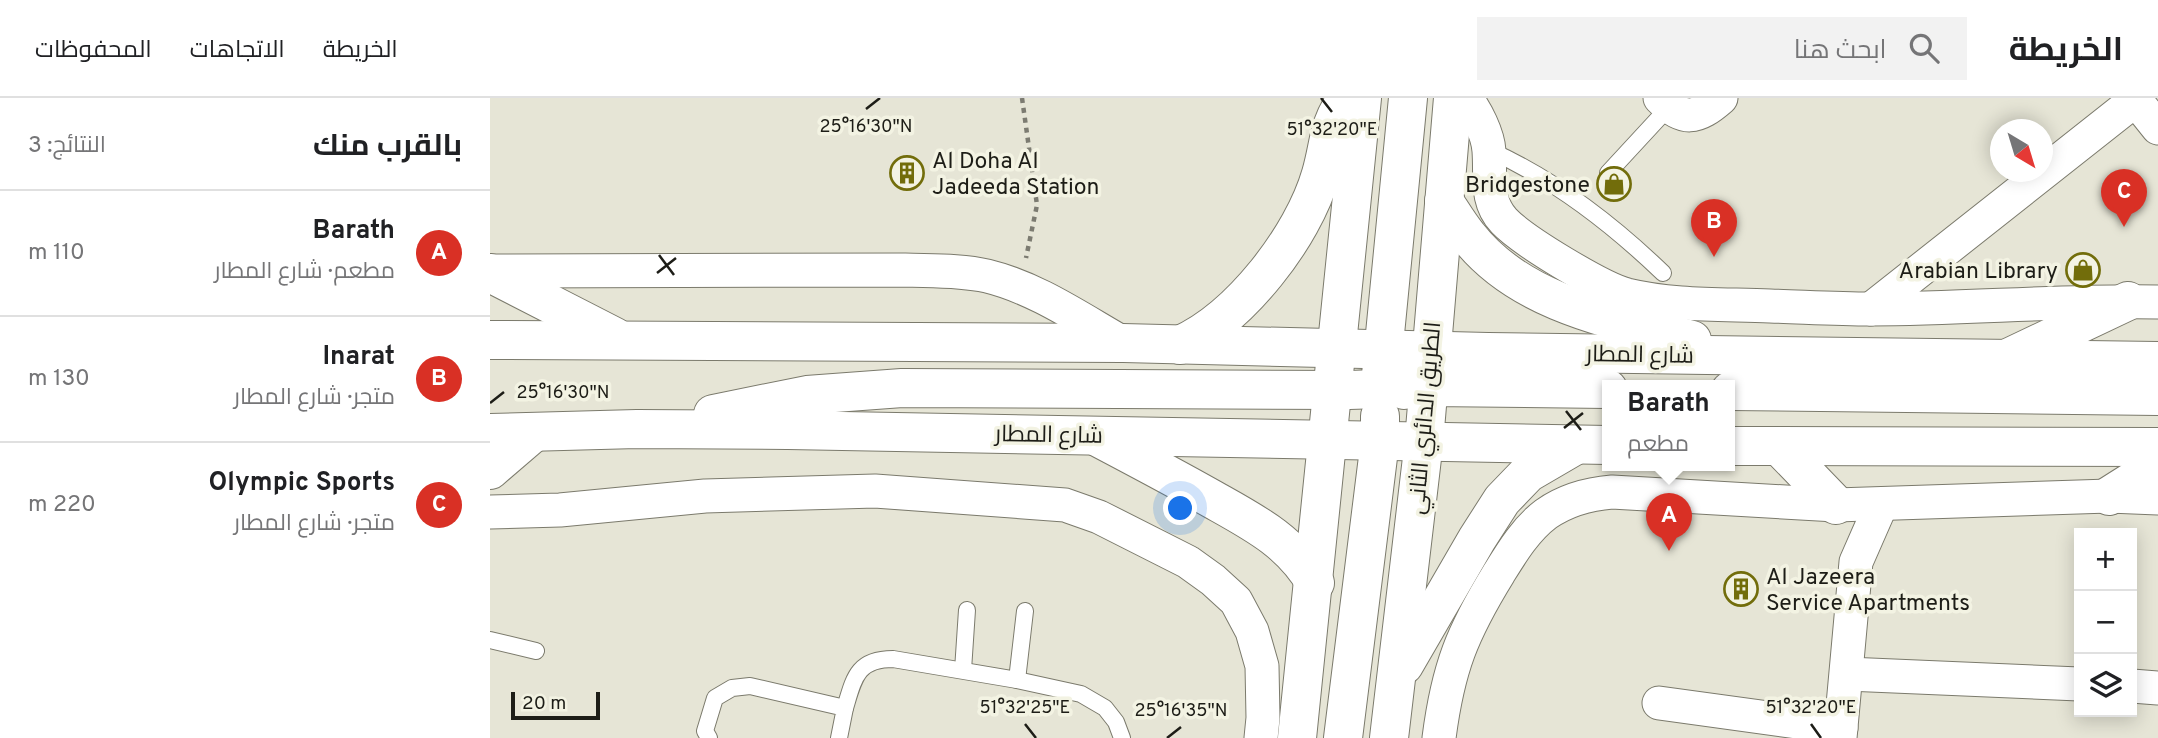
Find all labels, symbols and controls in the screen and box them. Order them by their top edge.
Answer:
search box [1477,17,1967,80]
icon: search [1905,29,1943,67]
text: الخريطة [2009,31,2123,73]
text: ابحث هنا [1794,35,1887,68]
text: المحفوظات [35,36,152,66]
text: الاتجاهات [190,36,285,66]
text: الخريطة [323,36,398,66]
text: 25°16'30"N [819,116,913,139]
text: 51°32'20"E [1286,119,1378,142]
north arrow [1990,119,2053,182]
text: بالقرب منك [313,129,462,166]
text: النتائج: 3 [28,132,106,161]
place label: Al Doha Al Jadeeda Station [932,148,1099,203]
building icon: Al Doha Al Jadeeda Station [888,154,926,192]
shop icon: Bridgestone [1595,165,1633,203]
pin: C [2101,169,2147,227]
place label: Bridgestone [1465,172,1590,201]
pin: B [1691,199,1737,257]
text: Barath [313,215,395,248]
text: 110 m [28,239,85,268]
text: A [431,239,447,268]
shop icon: Arabian Library [2064,251,2102,289]
text: مطعم · شارع المطار [214,258,395,287]
place label: Arabian Library [1899,258,2058,287]
street label: الطريق الدائري الثاني [1404,321,1450,516]
text: Inarat [322,341,395,374]
street label: شارع المطار [1584,341,1694,372]
text: 130 m [28,365,90,394]
text: B [431,365,447,394]
popup [1602,380,1735,471]
text: 25°16'30"N [516,382,610,405]
text: متجر · شارع المطار [234,384,395,413]
text: Barath [1627,388,1710,421]
street label: شارع المطار [993,421,1103,452]
text: مطعم [1627,431,1689,460]
text: Olympic Sports [209,467,395,500]
text: 220 m [28,491,96,520]
text: C [432,491,446,520]
your location [1163,491,1197,525]
pin: A [1646,493,1692,551]
text: متجر · شارع المطار [234,510,395,539]
map controls [2074,528,2137,717]
button: + [2074,528,2137,591]
place label: Al Jazeera Service Apartments [1766,564,1970,619]
building icon: Al Jazeera Service Apartments [1722,570,1760,608]
button: − [2074,591,2137,654]
button: layers [2074,654,2137,717]
scale bar [511,689,600,721]
text: 20 m [522,692,566,716]
text: 51°32'25"E [980,697,1070,720]
text: 51°32'20"E [1765,697,1857,720]
text: 25°16'35"N [1135,700,1227,723]

